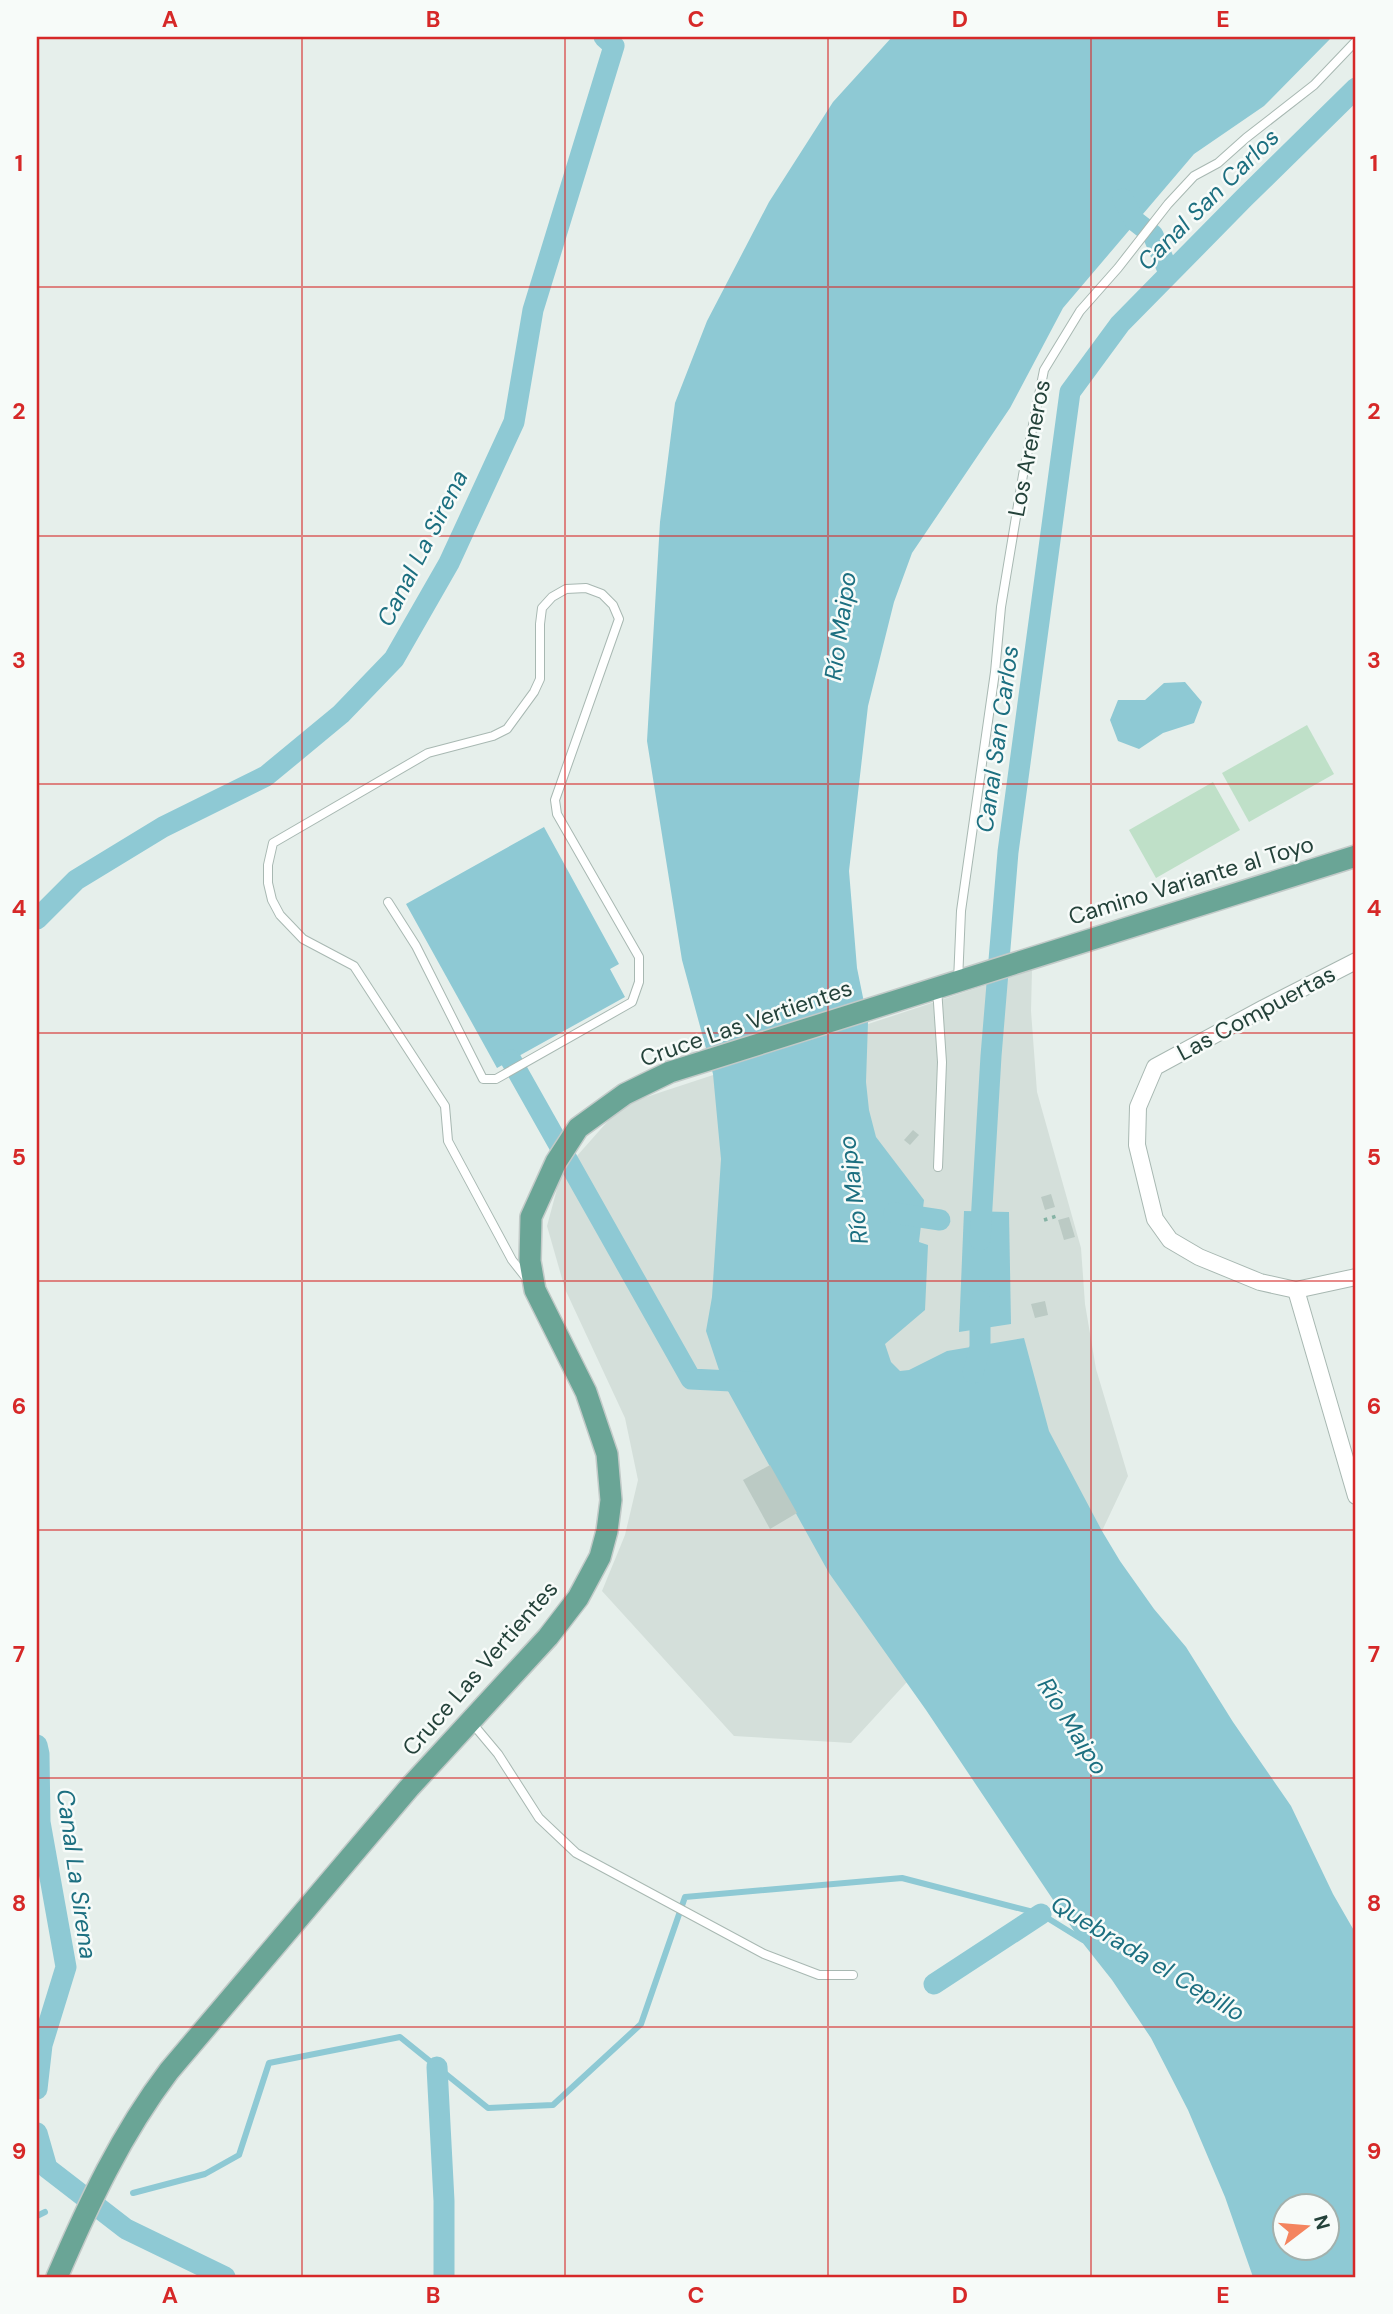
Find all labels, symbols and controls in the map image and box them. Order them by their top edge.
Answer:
text: A [162,4,178,34]
text: B [426,4,440,34]
text: C [688,4,704,34]
text: D [952,4,968,34]
text: E [1216,4,1230,34]
water label: Canal San Carlos [1130,121,1286,277]
text: 1 [15,148,23,178]
text: 1 [1370,148,1378,178]
street label: Los Areneros [1001,377,1057,519]
text: 2 [12,396,26,426]
text: 2 [1367,396,1381,426]
water label: Canal La Sirena [369,465,475,631]
water label: Río Maipo [817,570,863,682]
water label: Canal San Carlos [969,643,1025,835]
text: 3 [12,645,26,675]
text: 3 [1367,645,1381,675]
street label: Camino Variante al Toyo [1065,828,1317,932]
text: 4 [12,893,27,923]
text: 4 [1367,893,1382,923]
street label: Las Compuertas [1172,959,1340,1067]
street label: Cruce Las Vertientes [636,973,856,1073]
water label: Río Maipo [831,1134,875,1246]
text: 5 [12,1142,26,1172]
text: 5 [1367,1142,1381,1172]
text: 6 [12,1391,26,1421]
text: 6 [1367,1391,1381,1421]
street label: Cruce Las Vertientes [396,1574,564,1762]
text: 7 [13,1639,25,1669]
text: 7 [1368,1639,1380,1669]
water label: Río Maipo [1031,1671,1115,1781]
water label: Canal La Sirena [50,1787,104,1961]
text: 8 [12,1888,26,1918]
water label: Quebrada el Cepillo [1045,1888,1251,2028]
text: 8 [1367,1888,1381,1918]
text: 9 [12,2136,26,2166]
text: 9 [1367,2136,1381,2166]
north arrow [1270,2192,1340,2262]
text: N [1308,2212,1336,2233]
text: A [162,2280,178,2310]
text: B [426,2280,440,2310]
text: C [688,2280,704,2310]
text: D [952,2280,968,2310]
text: E [1216,2280,1230,2310]

